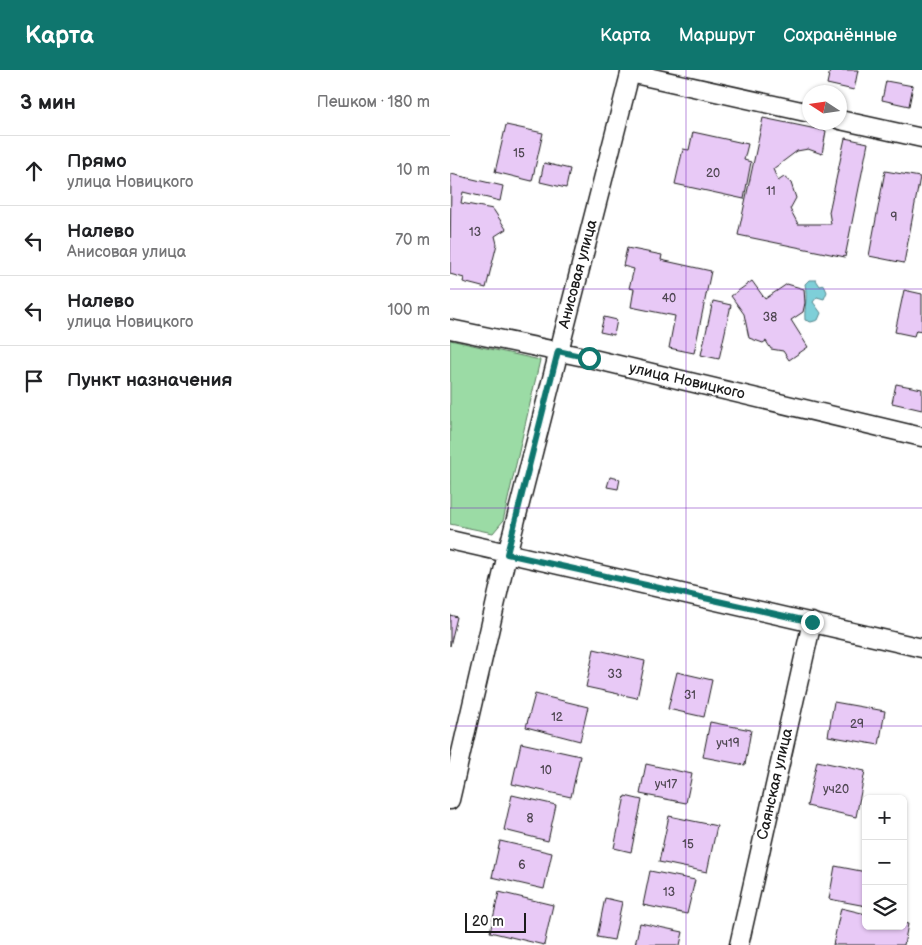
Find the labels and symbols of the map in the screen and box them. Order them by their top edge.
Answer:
north arrow [802,85,847,130]
house number: 15 [513,146,525,161]
house number: 20 [706,166,720,181]
house number: 11 [766,184,776,199]
house number: 9 [891,210,898,225]
street label: Анисовая улица [554,217,602,331]
house number: 13 [469,225,481,240]
house number: 40 [662,291,676,306]
house number: 38 [763,310,777,325]
route start [578,347,601,370]
street label: улица Новицкого [627,358,747,404]
route end [801,611,824,634]
house number: 33 [608,667,622,682]
house number: 31 [684,688,696,703]
house number: 12 [551,710,563,725]
house number: 29 [850,717,864,732]
street label: Саянская улица [753,726,797,842]
house number: уч19 [716,736,740,751]
house number: 10 [540,763,552,778]
house number: уч17 [655,777,677,792]
house number: уч20 [823,782,849,797]
house number: 8 [527,811,534,826]
house number: 15 [682,837,694,852]
house number: 6 [518,858,526,873]
house number: 13 [663,885,675,900]
scale bar [465,910,526,933]

